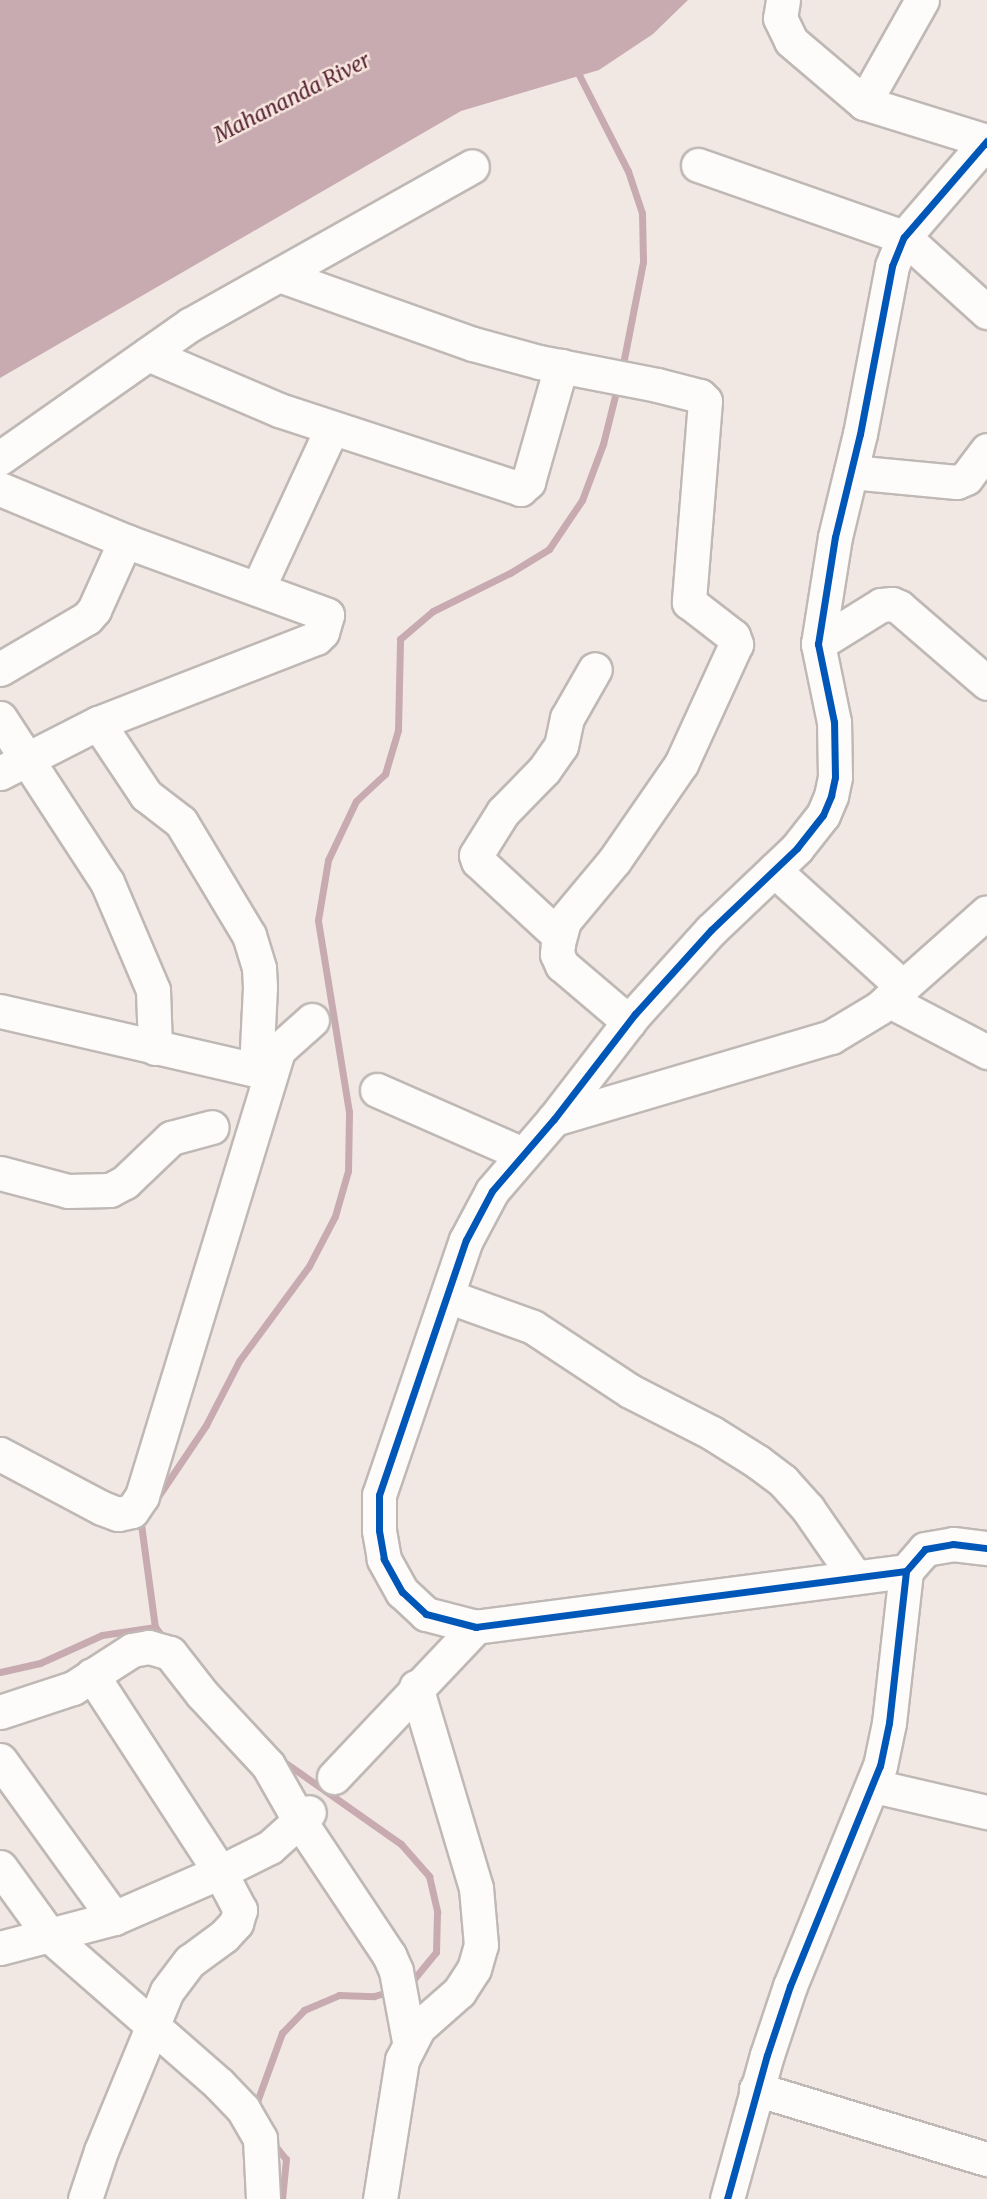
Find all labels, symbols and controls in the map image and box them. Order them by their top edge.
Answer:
water label: Mahananda River [210,48,374,148]

